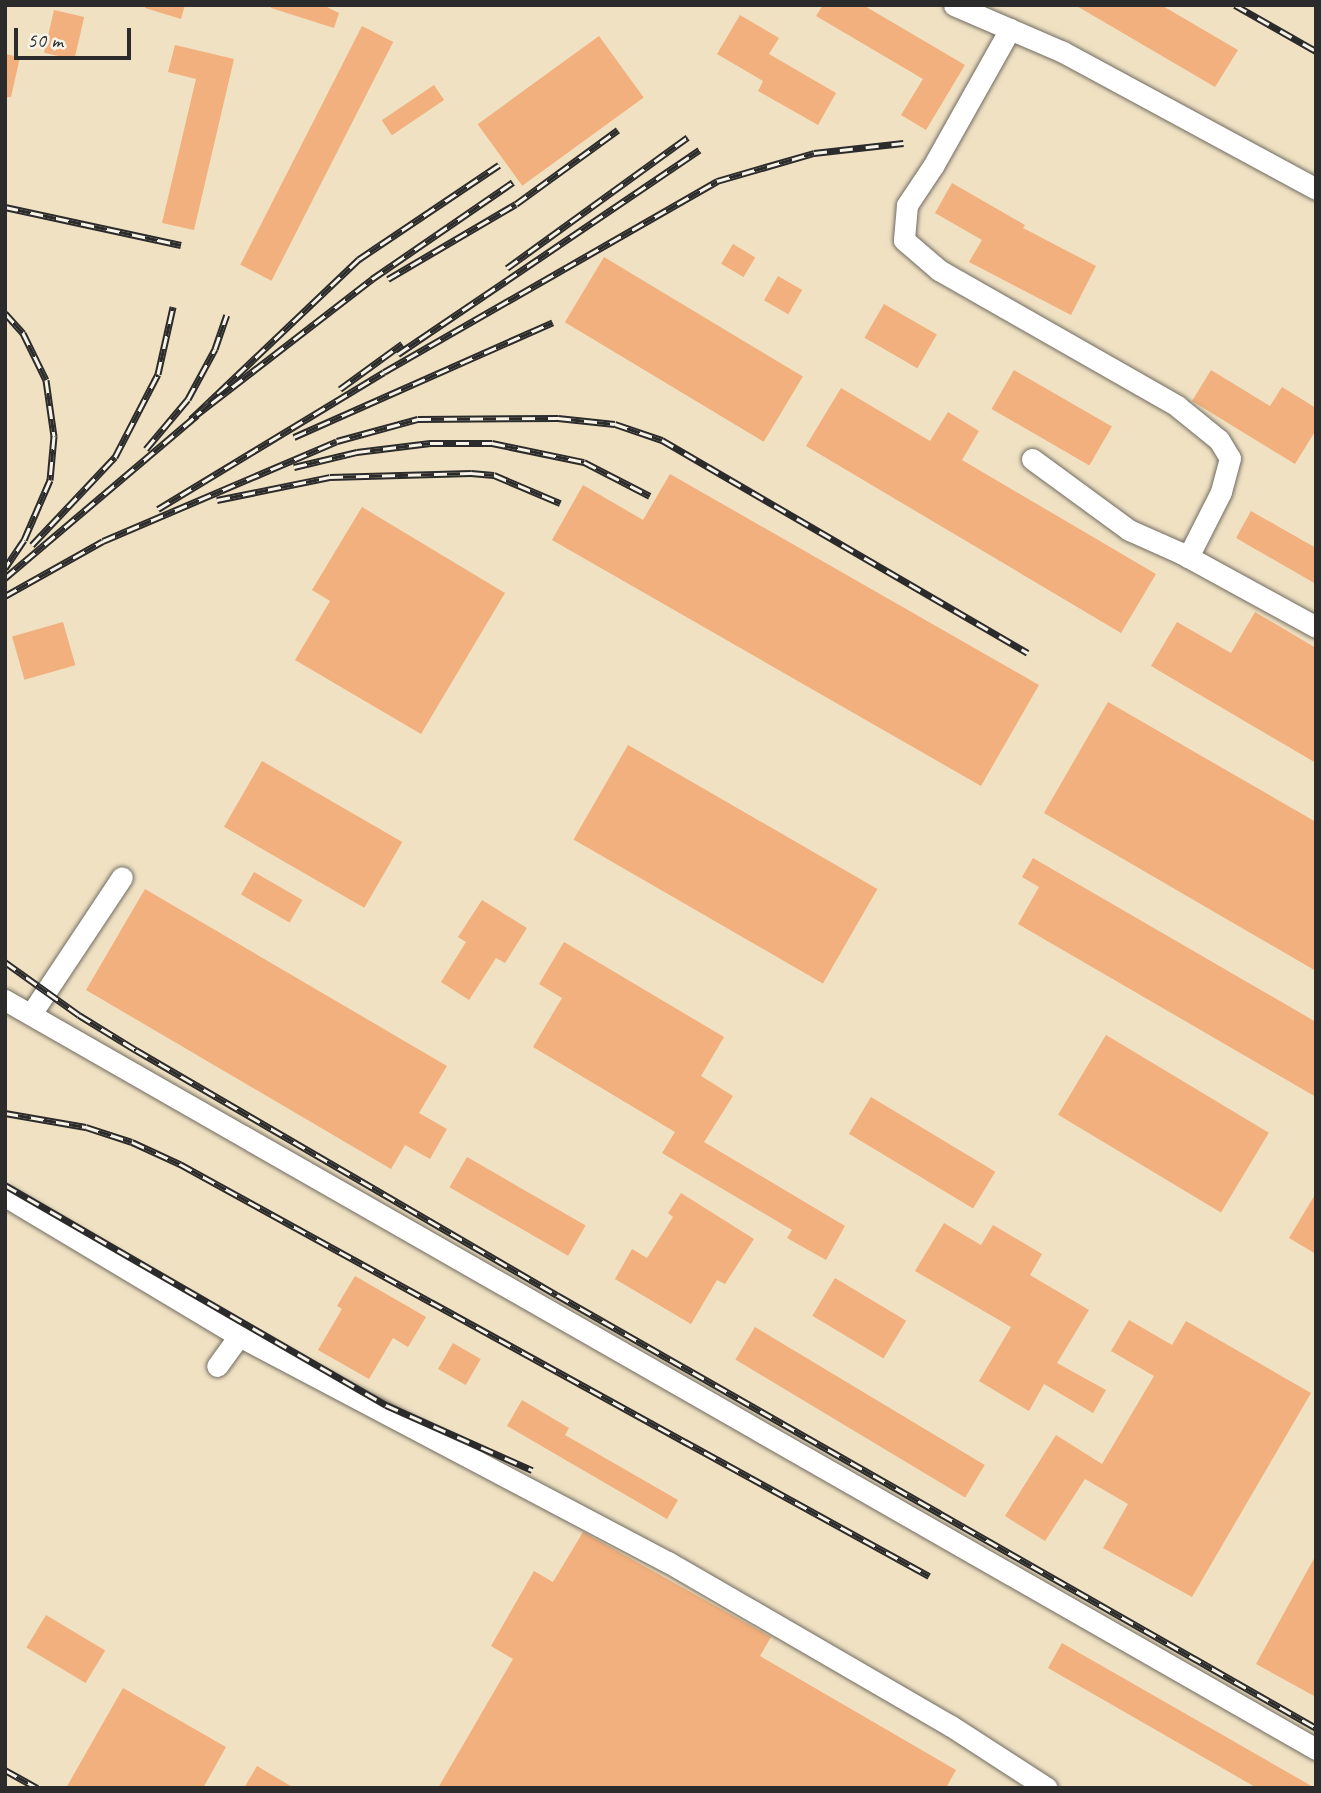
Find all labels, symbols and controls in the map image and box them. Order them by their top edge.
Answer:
scale bar [18,14,135,58]
text: 50 m [27,27,63,53]

